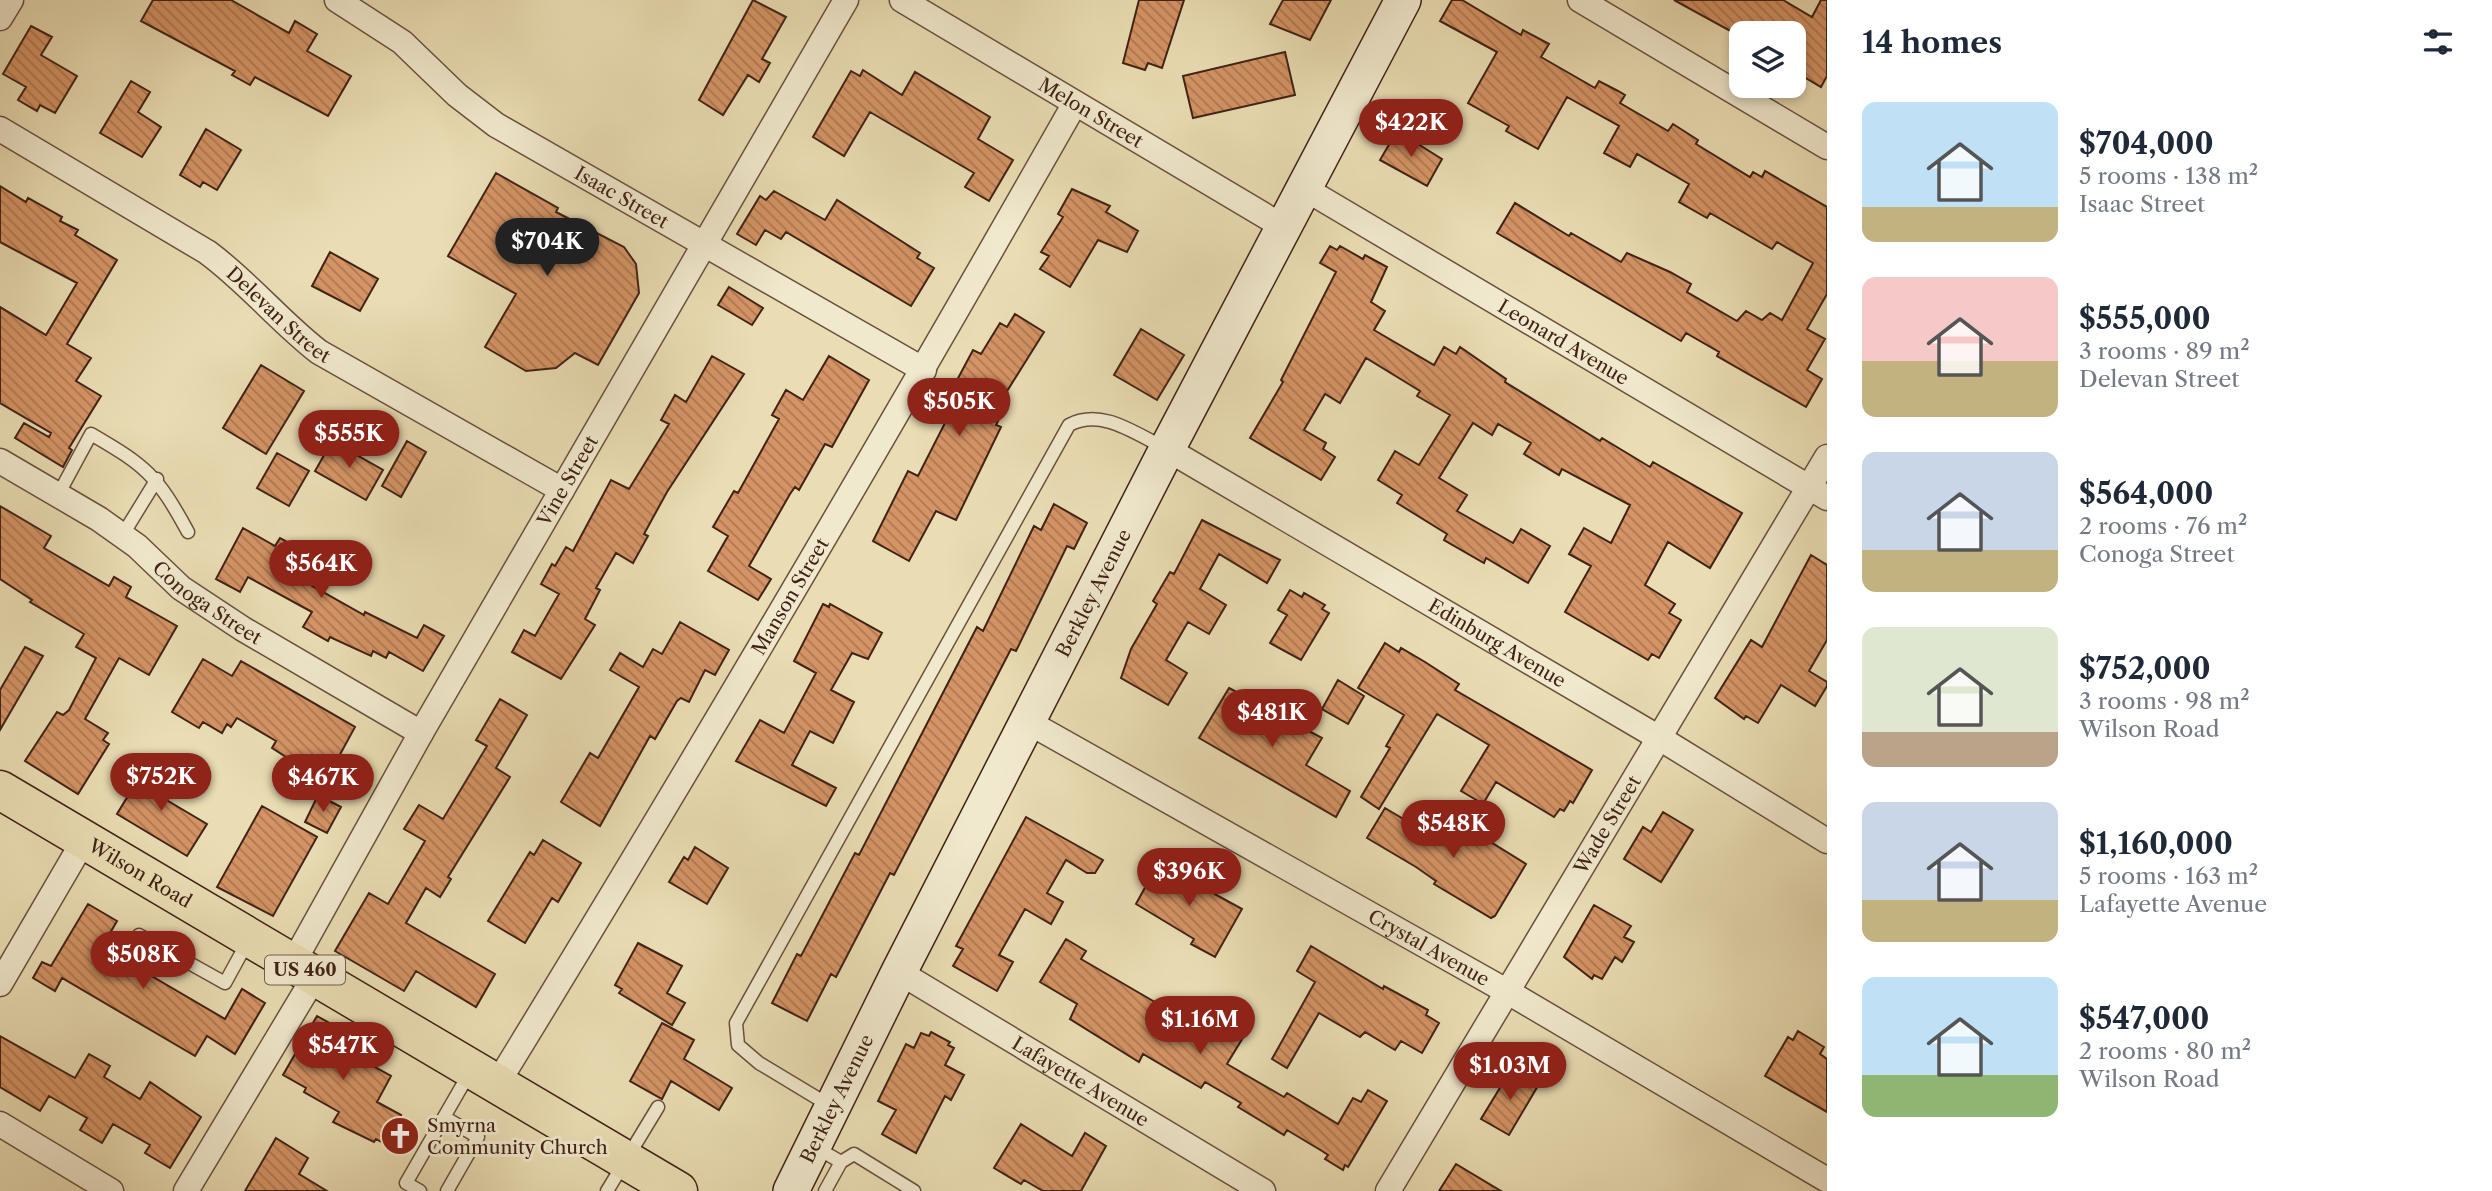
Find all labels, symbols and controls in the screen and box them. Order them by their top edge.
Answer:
map controls [1729,21,1806,98]
button: layers [1729,21,1806,98]
icon: filters [2419,23,2457,61]
text: 14 homes [1862,24,2002,61]
street label: Melon Street [1034,73,1147,153]
pin: $422K [1362,100,1460,159]
text: $422K [1375,108,1447,136]
text: $704,000 [2079,125,2214,162]
icon: home [1918,130,2002,214]
street label: Isaac Street [571,162,673,234]
text: 5 rooms · 138 m² [2079,162,2258,190]
text: Isaac Street [2079,190,2205,218]
pin: $704K [498,218,596,278]
text: $704K [511,227,583,255]
street label: Delevan Street [222,262,334,368]
street label: Leonard Avenue [1494,295,1633,390]
text: $555,000 [2079,300,2211,337]
icon: home [1918,305,2002,389]
text: 3 rooms · 89 m² [2079,337,2250,365]
text: Delevan Street [2079,365,2239,393]
pin: $505K [910,378,1008,438]
text: $505K [923,387,995,415]
pin: $555K [300,410,398,470]
text: $555K [314,419,384,447]
street label: Vine Street [532,431,603,531]
text: $564,000 [2079,475,2213,512]
icon: home [1918,480,2002,564]
text: 2 rooms · 76 m² [2079,512,2247,540]
street label: Berkley Avenue [1051,525,1136,661]
street label: Manson Street [747,534,834,659]
pin: $564K [272,540,370,600]
text: Conoga Street [2079,540,2235,568]
text: $564K [285,549,357,577]
street label: Conoga Street [148,556,266,649]
street label: Edinburg Avenue [1424,594,1570,693]
text: $752,000 [2079,650,2211,687]
icon: home [1918,655,2002,739]
text: 3 rooms · 98 m² [2079,687,2250,715]
pin: $481K [1223,690,1321,749]
text: $481K [1237,698,1307,726]
text: Wilson Road [2079,715,2220,743]
pin: $752K [112,754,210,813]
pin: $467K [274,754,372,814]
text: $752K [126,762,196,790]
text: $467K [288,763,358,791]
street label: Wade Street [1569,771,1646,879]
pin: $548K [1404,800,1502,860]
text: $548K [1417,809,1489,837]
text: $1,160,000 [2079,825,2233,862]
icon: home [1918,830,2002,914]
street label: Wilson Road [83,833,196,913]
pin: $396K [1140,848,1238,908]
text: $396K [1153,857,1225,885]
text: 5 rooms · 163 m² [2079,862,2258,890]
text: Lafayette Avenue [2079,890,2267,918]
street label: Crystal Avenue [1364,905,1493,991]
pin: $508K [94,932,192,991]
text: $508K [107,940,179,968]
road number: US 460 [265,956,345,985]
pin: $1.16M [1143,996,1257,1056]
text: $547,000 [2079,1000,2209,1037]
text: $1.16M [1161,1005,1239,1033]
icon: home [1918,1005,2002,1089]
pin: $547K [294,1023,392,1082]
text: $547K [308,1031,378,1059]
street label: Berkley Avenue [796,1031,878,1167]
street label: Lafayette Avenue [1008,1032,1153,1132]
text: 2 rooms · 80 m² [2079,1037,2251,1065]
pin: $1.03M [1453,1042,1567,1102]
text: $1.03M [1469,1051,1551,1079]
text: Wilson Road [2079,1065,2220,1093]
place label: Smyrna Community Church [427,1114,608,1159]
church icon: Smyrna Community Church [379,1115,421,1157]

